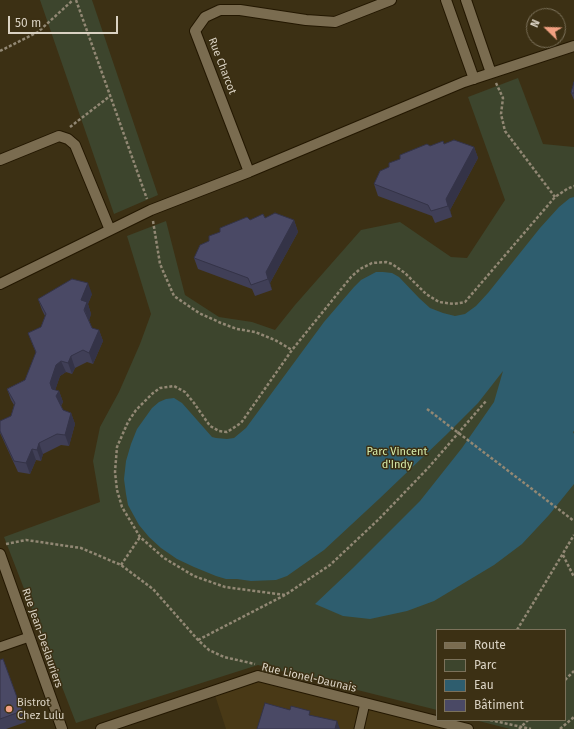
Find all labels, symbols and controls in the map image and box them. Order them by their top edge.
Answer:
scale bar [10,8,120,34]
north arrow [526,8,566,48]
text: 50 m [15,16,41,30]
text: N [528,18,543,29]
street label: Rue Charcot [205,36,239,96]
park label: Parc Vincent d'Indy [367,445,427,471]
street label: Rue Jean-Deslauriers [19,586,65,690]
legend [436,629,566,721]
text: Route [474,638,506,652]
text: Parc [474,658,497,672]
street label: Rue Lionel-Daunais [260,661,358,695]
text: Eau [474,678,494,692]
place label: Bistrot Chez Lulu [17,696,64,722]
text: Bâtiment [474,698,524,712]
marker: Bistrot Chez Lulu [4,704,14,714]

